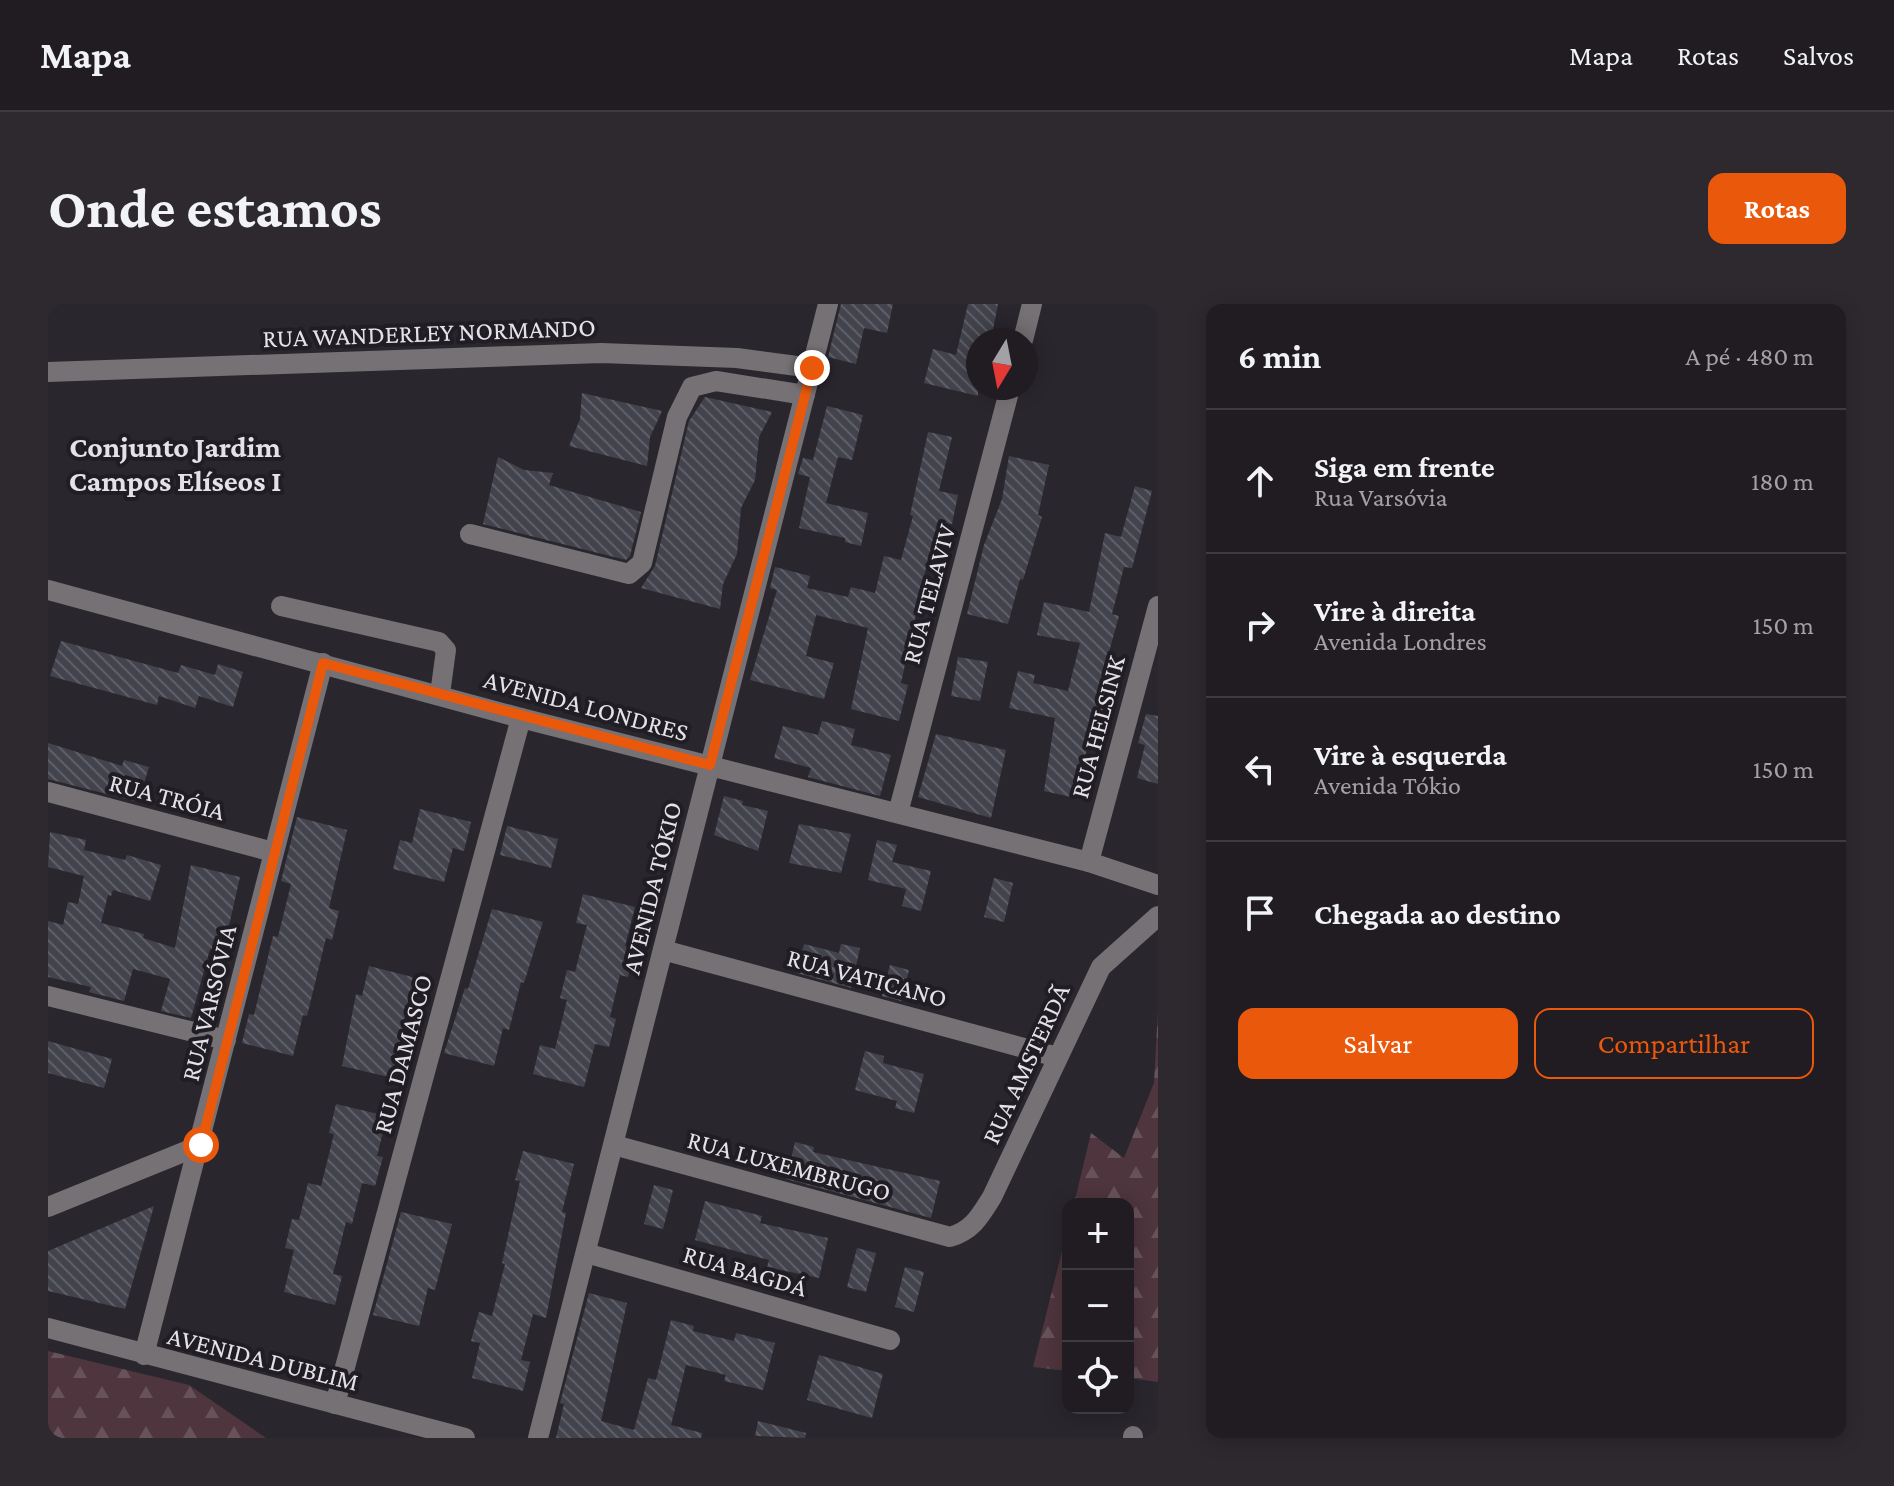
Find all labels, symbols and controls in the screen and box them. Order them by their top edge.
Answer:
text: Mapa [40,34,131,76]
text: Mapa [1569,40,1633,71]
text: Rotas [1677,40,1739,71]
text: Salvos [1783,40,1854,71]
button: Rotas [1708,173,1846,244]
text: Onde estamos [48,177,382,239]
street label: RUA WANDERLEY NORMANDO [262,313,596,353]
north arrow [966,328,1038,400]
text: 6 min [1238,338,1321,375]
text: A pé · 480 m [1686,342,1814,371]
route end [794,350,830,386]
district label: Conjunto Jardim Campos Elíseos I [69,430,281,497]
text: Siga em frente [1314,450,1495,483]
icon: ahead [1238,459,1282,503]
text: 180 m [1751,467,1814,496]
text: Rua Varsóvia [1314,483,1447,512]
street label: RUA TELAVIV [896,521,962,667]
text: Vire à direita [1314,594,1476,627]
icon: right [1238,603,1282,647]
text: 150 m [1753,611,1814,640]
text: Avenida Londres [1314,627,1487,656]
street label: RUA HELSINK [1065,652,1131,801]
street label: AVENIDA LONDRES [481,665,691,747]
text: Vire à esquerda [1314,738,1507,771]
icon: left [1238,747,1282,791]
text: 150 m [1753,755,1814,784]
street label: RUA TRÓIA [106,768,228,826]
text: Avenida Tókio [1314,771,1461,800]
street label: AVENIDA TÓKIO [617,799,687,977]
icon: arrive [1238,891,1282,935]
text: Chegada ao destino [1314,897,1561,930]
street label: RUA VARSÓVIA [176,922,242,1084]
street label: RUA VATICANO [784,943,950,1013]
street label: RUA DAMASCO [368,971,438,1137]
street label: RUA AMSTERDÃ [976,979,1076,1149]
button: Salvar [1238,1008,1518,1079]
button: Compartilhar [1534,1008,1814,1079]
street label: RUA LUXEMBRUGO [684,1125,894,1207]
route start [183,1127,219,1163]
map controls [1062,1198,1134,1414]
button: + [1062,1198,1134,1270]
street label: RUA BAGDÁ [680,1240,810,1303]
button: − [1062,1270,1134,1342]
street label: AVENIDA DUBLIM [164,1321,362,1397]
button: locate [1062,1342,1134,1414]

